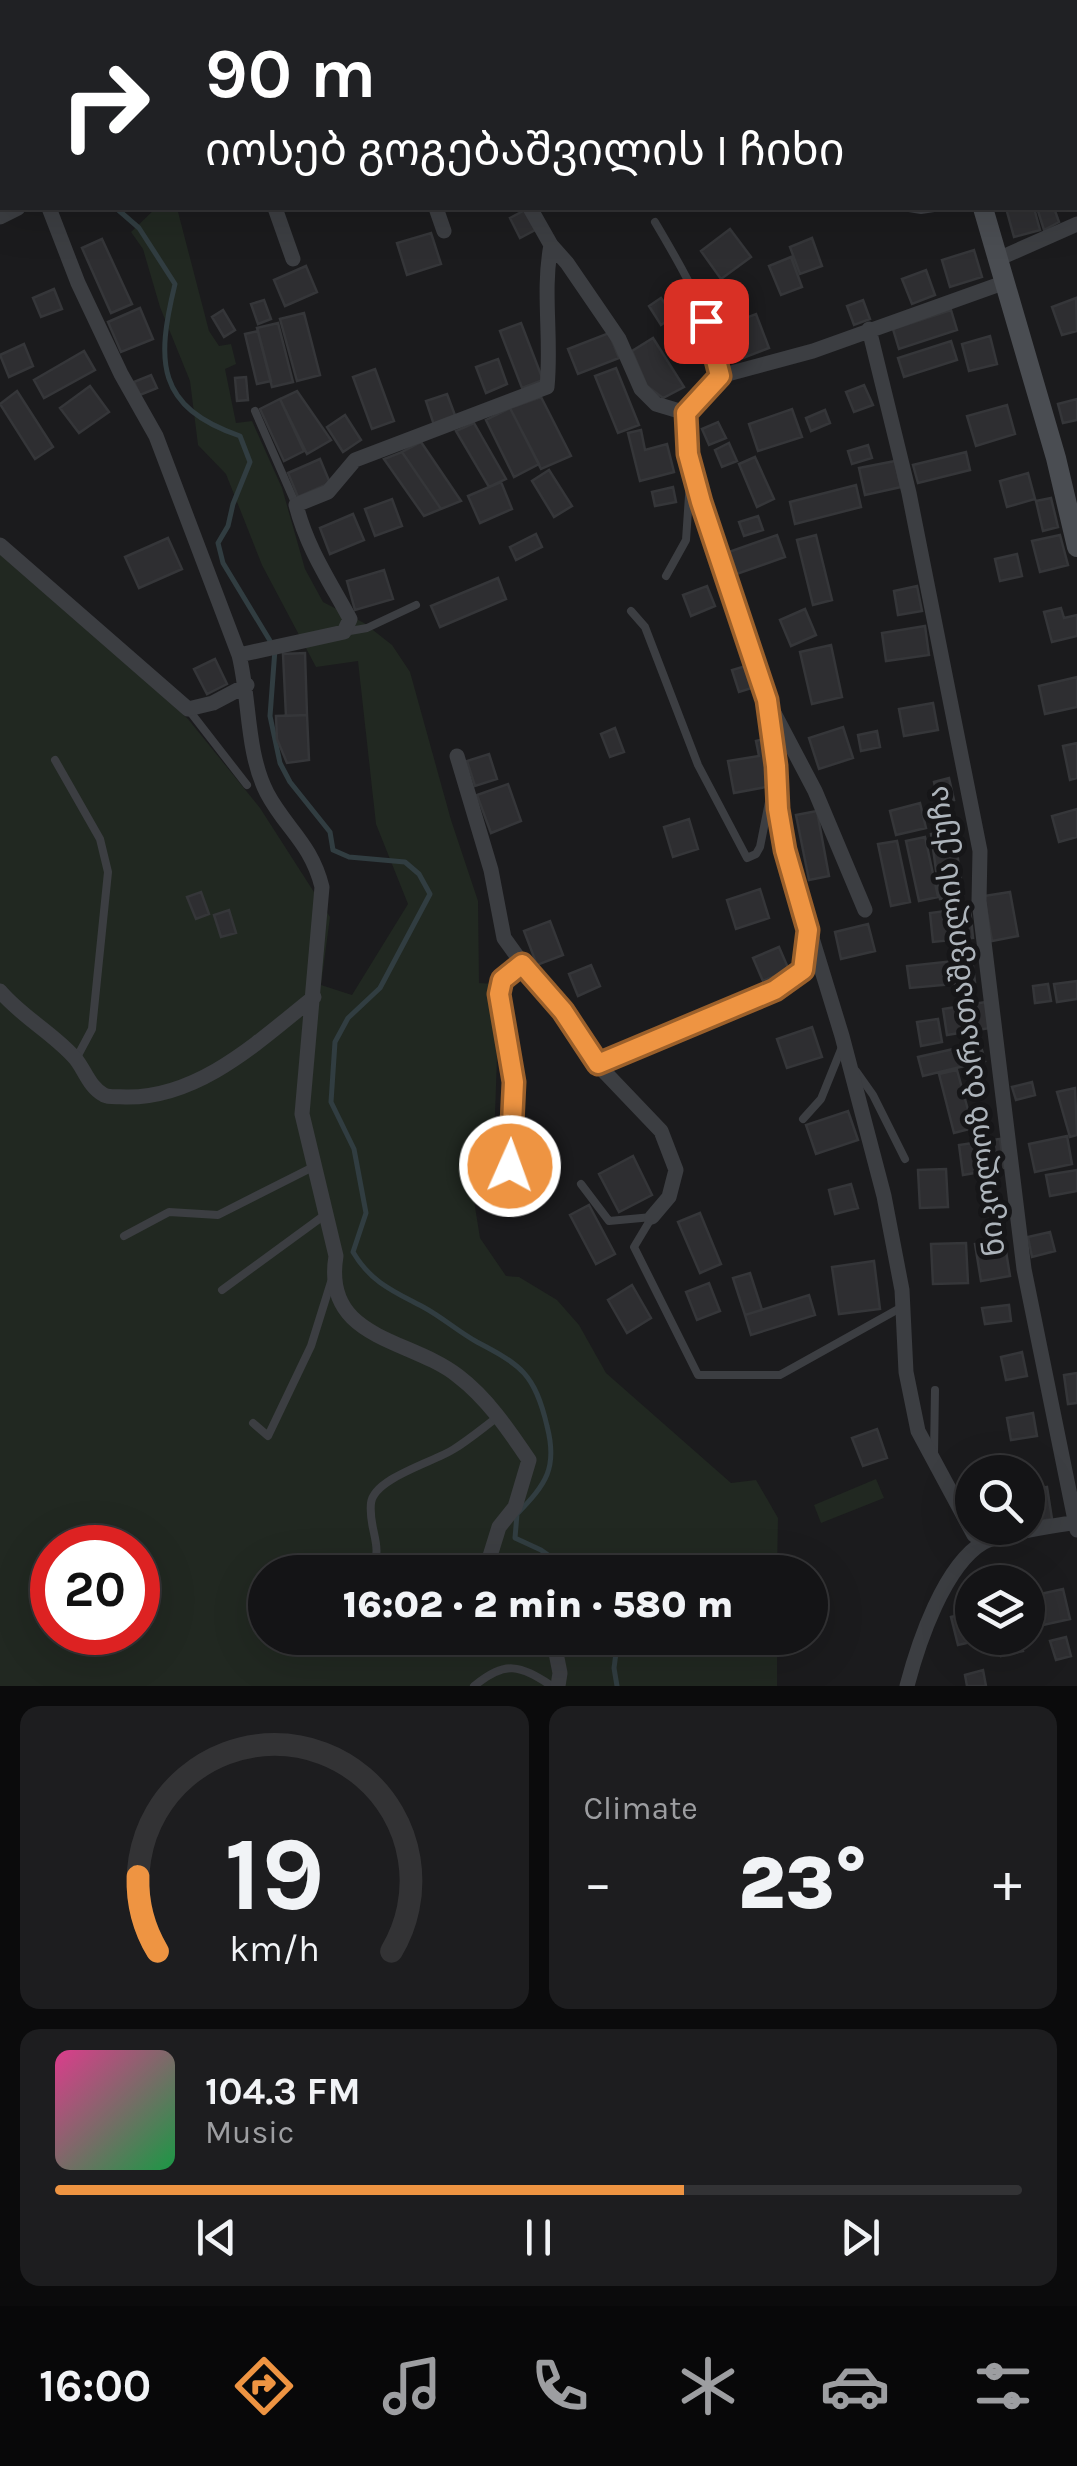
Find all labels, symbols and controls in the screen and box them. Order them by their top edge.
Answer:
text: 90 m [205,33,376,115]
icon: right [40,40,170,170]
text: იოსებ გოგებაშვილის I ჩიხი [205,124,845,176]
pin [664,279,749,364]
icon: arrive [679,294,734,349]
street label: ნიკოლოზ ბარათაშვილის ქუჩა [919,784,1013,1258]
position arrow [458,1114,562,1218]
map controls [955,1455,1045,1655]
button: search [955,1455,1045,1545]
speed limit sign: 20 [30,1525,160,1655]
button: layers [955,1565,1045,1655]
text: 16:02 · 2 min · 580 m [343,1582,733,1627]
text: Climate [584,1790,698,1827]
text: 19 [224,1814,325,1935]
text: 23° [738,1839,867,1927]
text: − [584,1851,612,1915]
text: + [993,1851,1022,1915]
text: km/h [229,1928,320,1970]
text: 104.3 FM [205,2069,361,2114]
text: Music [205,2114,294,2151]
icon: previous [189,2210,244,2265]
icon: pause [511,2210,566,2265]
icon: next [833,2210,888,2265]
icon: directions [229,2351,299,2421]
icon: music [377,2351,447,2421]
icon: phone [525,2351,595,2421]
icon: climate [673,2351,743,2421]
icon: car [820,2351,890,2421]
icon: filters [968,2351,1038,2421]
text: 16:00 [39,2360,151,2412]

